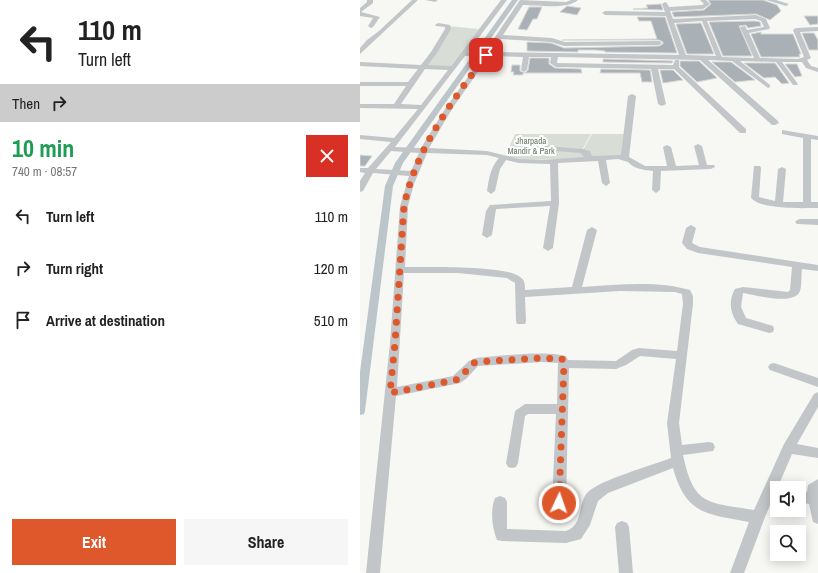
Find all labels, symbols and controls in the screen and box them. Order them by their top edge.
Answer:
text: 110 m [78,11,142,49]
icon: left [12,16,64,68]
pin [469,38,503,72]
icon: arrive [475,44,497,66]
text: Turn left [78,47,131,72]
icon: right [48,92,70,114]
text: Then [12,93,40,114]
text: 10 min [12,132,74,164]
button: close [306,135,348,177]
park label: Jharpada Mandir & Park [507,135,555,157]
text: 740 m · 08:57 [12,163,77,180]
icon: left [12,205,34,227]
text: Turn left [46,206,94,227]
text: 110 m [315,206,348,227]
icon: right [12,257,34,279]
text: Turn right [46,258,103,279]
text: 120 m [314,258,348,279]
icon: arrive [12,309,34,331]
text: Arrive at destination [46,310,165,331]
text: 510 m [314,310,348,331]
map controls [770,481,806,561]
button: sound [770,481,806,517]
position arrow [538,482,580,524]
button: Exit [12,519,176,565]
button: Share [184,519,348,565]
button: search [770,525,806,561]

